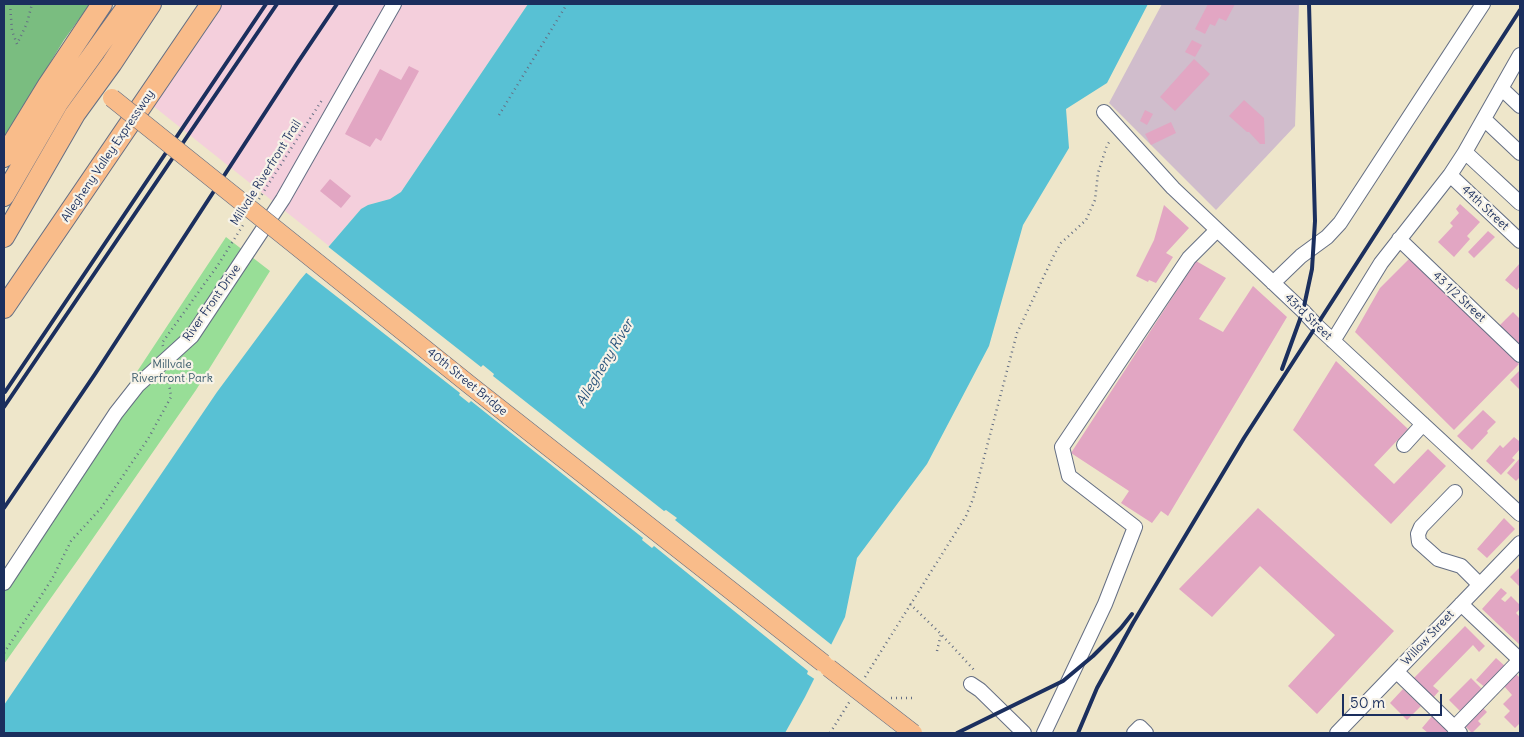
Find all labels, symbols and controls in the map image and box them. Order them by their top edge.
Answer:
street label: Allegheny Valley Expressway [58,87,158,225]
street label: Millvale Riverfront Trail [228,118,304,228]
street label: 44th Street [1458,182,1512,234]
street label: River Front Drive [180,262,244,344]
street label: 43 1/2 Street [1430,269,1488,325]
street label: 43rd Street [1281,291,1335,343]
water label: Allegheny River [573,317,637,409]
street label: 40th Street Bridge [424,345,510,419]
park label: Millvale Riverfront Park [131,358,213,386]
street label: Willow Street [1399,607,1457,669]
scale bar [1344,684,1444,716]
text: 50 m [1350,693,1385,712]

